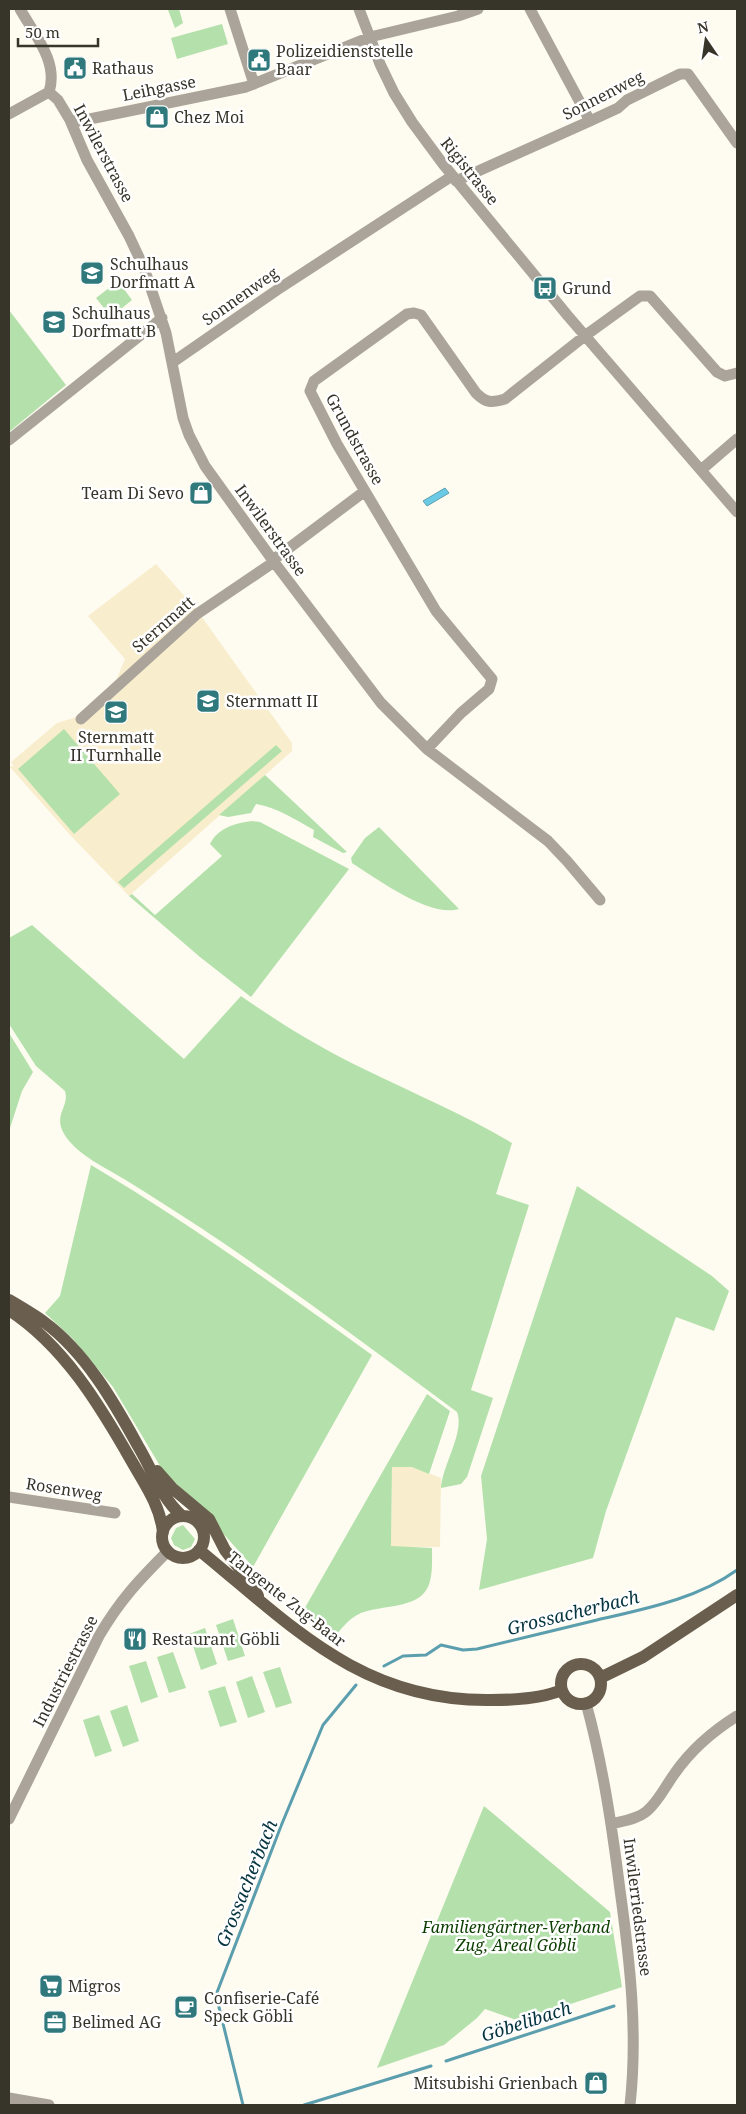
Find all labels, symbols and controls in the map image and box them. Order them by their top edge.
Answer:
scale bar [18,15,98,47]
north arrow [681,15,731,65]
text: N [695,16,710,37]
text: 50 m [25,22,60,42]
place label: Polizeidienststelle Baar [276,40,413,80]
public building icon: Polizeidienststelle Baar [246,47,272,73]
public building icon: Rathaus [62,55,88,81]
place label: Rathaus [92,57,154,79]
street label: Sonnenweg [559,65,648,125]
street label: Leihgasse [120,70,198,106]
street label: Inwilerstrasse [69,100,139,206]
shop icon: Chez Moi [144,104,170,130]
place label: Chez Moi [174,106,244,128]
street label: Rigistrasse [436,132,504,210]
place label: Schulhaus Dorfmatt A [110,253,196,293]
school or university icon: Schulhaus Dorfmatt A [79,260,105,286]
street label: Sonnenweg [197,261,283,330]
bus stop icon: Grund [532,275,558,301]
place label: Grund [562,277,611,299]
place label: Schulhaus Dorfmatt B [72,302,156,342]
school or university icon: Schulhaus Dorfmatt B [41,309,67,335]
street label: Grundstrasse [321,389,389,489]
shop icon: Team Di Sevo [188,480,214,506]
street label: Inwilerstrasse [230,480,312,580]
place label: Team Di Sevo [81,482,184,504]
street label: Sternmatt [127,590,199,657]
school or university icon: Sternmatt II [195,688,221,714]
place label: Sternmatt II [226,690,318,712]
school or university icon: Sternmatt II Turnhalle [103,699,129,725]
place label: Sternmatt II Turnhalle [70,726,162,766]
street label: Rosenweg [24,1472,104,1506]
street label: Tangente Zug-Baar [224,1546,351,1652]
water label: Grossacherbach [504,1584,642,1640]
street label: Industriestrasse [27,1612,103,1730]
restaurant icon: Restaurant Göbli [122,1626,148,1652]
place label: Restaurant Göbli [152,1628,280,1650]
water label: Grossacherbach [210,1816,283,1950]
street label: Inwilerriedstrasse [619,1837,657,1977]
park label: Familiengärtner-Verband Zug, Areal Göbli [421,1916,611,1956]
supermarket icon: Migros [38,1973,64,1999]
place label: Migros [68,1975,121,1997]
place label: Confiserie-Café Speck Göbli [204,1987,319,2027]
cafe icon: Confiserie-Café Speck Göbli [173,1994,199,2020]
water label: Göbelibach [478,1995,574,2047]
office icon: Belimed AG [42,2009,68,2035]
place label: Belimed AG [72,2011,162,2033]
shop icon: Mitsubishi Grienbach [583,2070,609,2096]
place label: Mitsubishi Grienbach [413,2072,578,2094]

